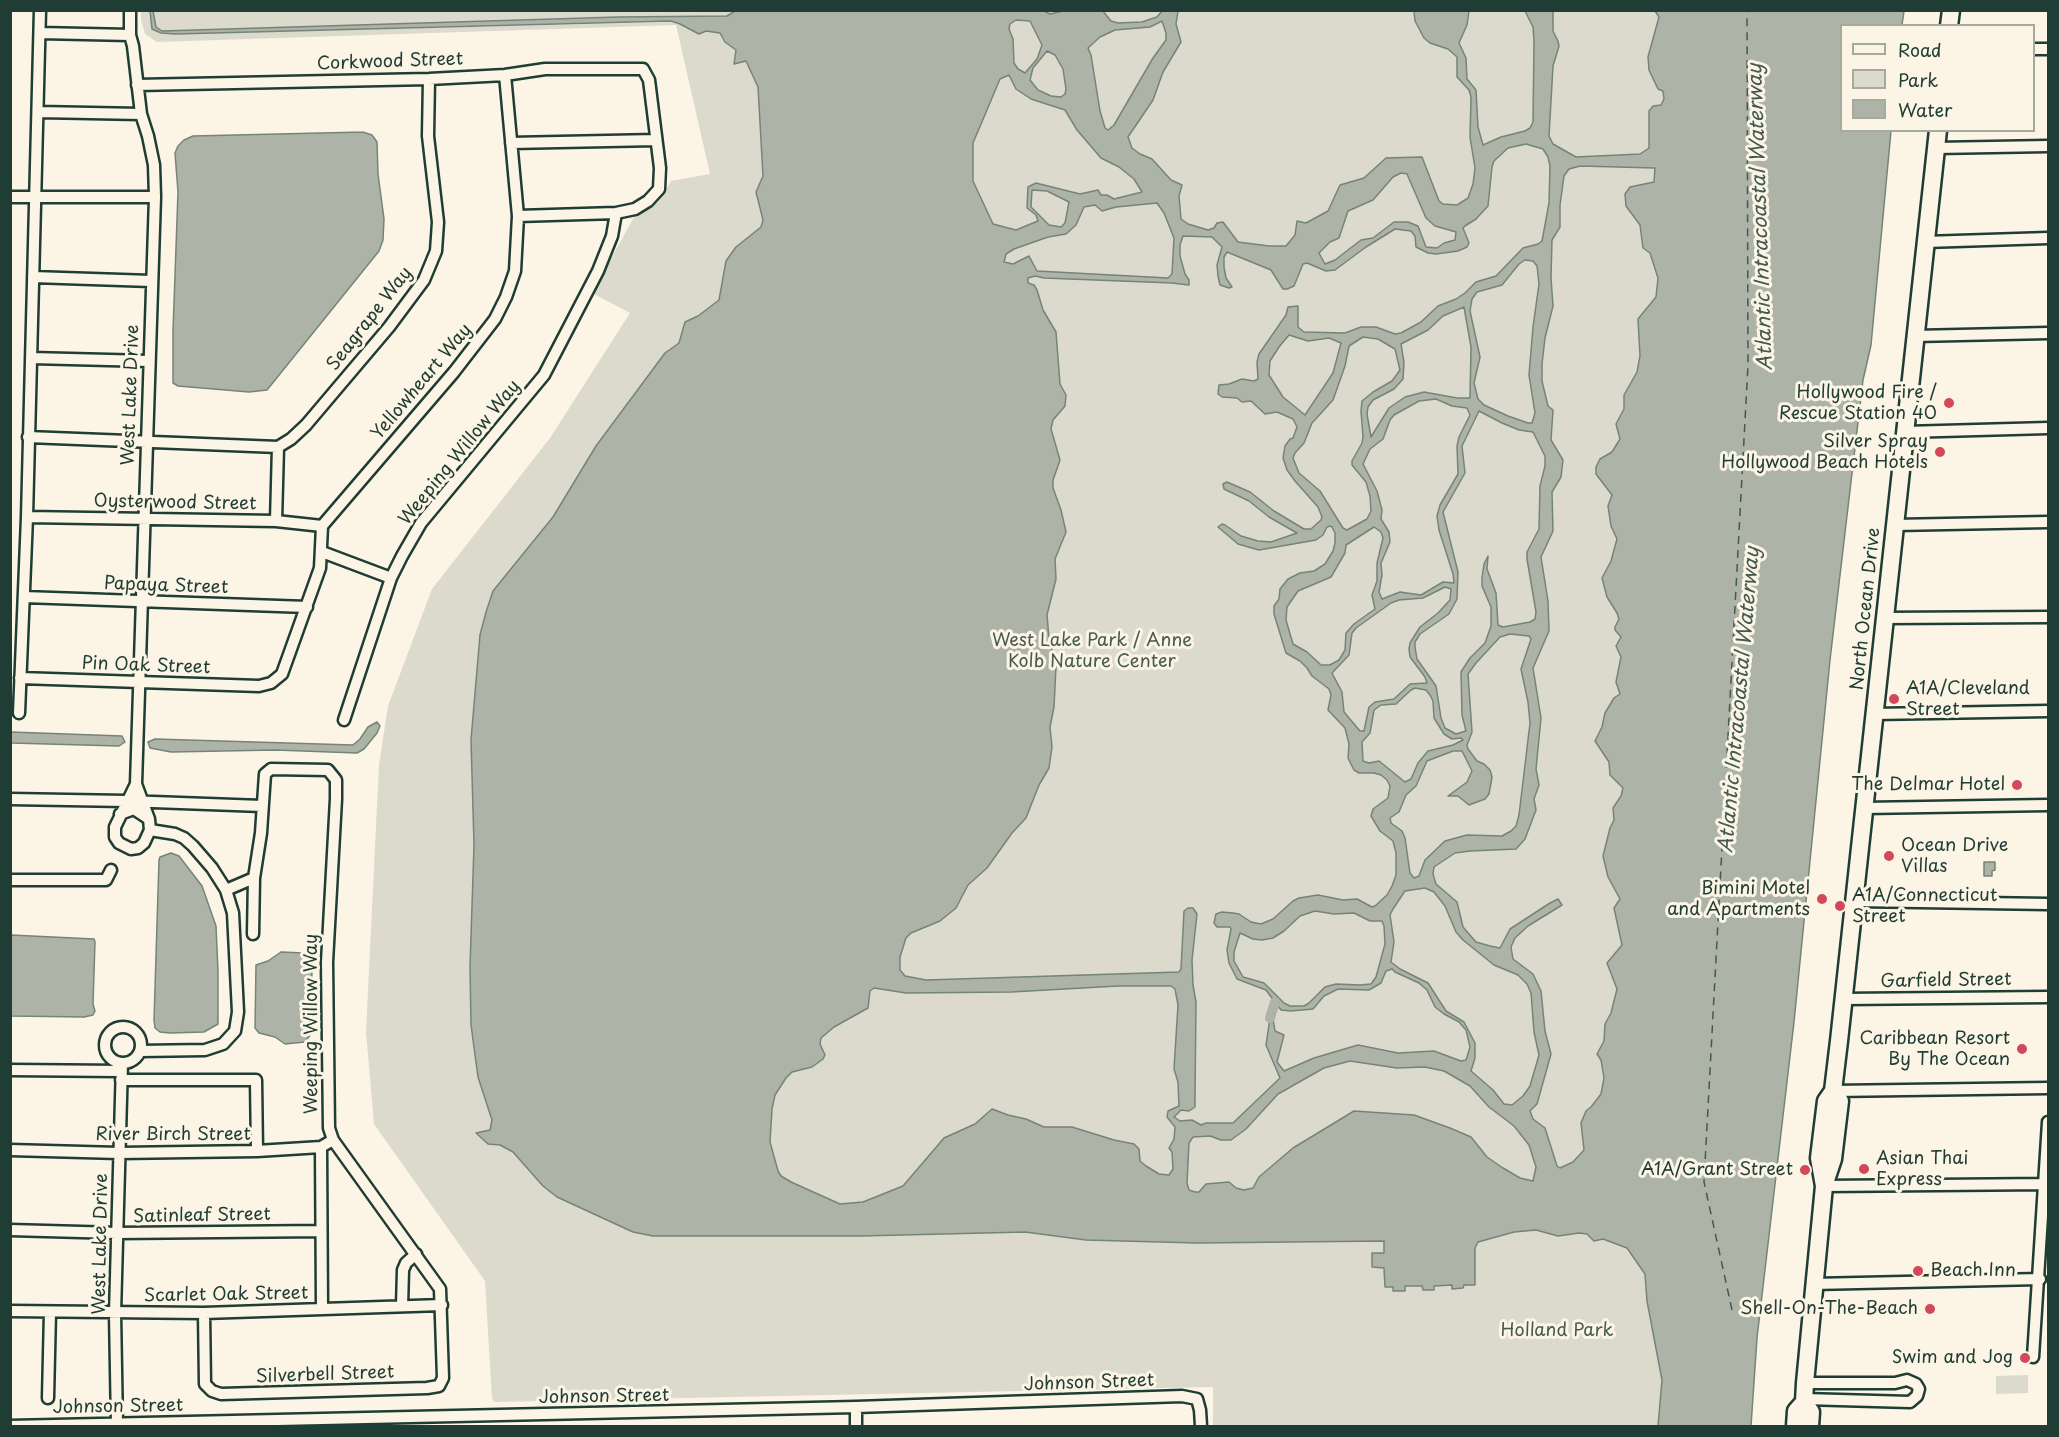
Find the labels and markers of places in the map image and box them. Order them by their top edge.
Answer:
place label: Hollywood Fire / Rescue Station 40 [1779,382,1937,424]
marker: Hollywood Fire / Rescue Station 40 [1942,396,1956,410]
place label: Silver Spray Hollywood Beach Hotels [1721,431,1928,474]
marker: Silver Spray Hollywood Beach Hotels [1933,445,1947,459]
place label: A1A/Cleveland Street [1906,678,2030,720]
marker: A1A/Cleveland Street [1887,692,1901,706]
place label: The Delmar Hotel [1851,774,2005,796]
marker: The Delmar Hotel [2010,778,2024,792]
place label: Ocean Drive Villas [1901,835,2008,878]
marker: Ocean Drive Villas [1882,849,1896,863]
place label: Bimini Motel and Apartments [1667,878,1810,920]
place label: A1A/Connecticut Street [1852,885,1997,928]
marker: Bimini Motel and Apartments [1815,892,1829,906]
marker: A1A/Connecticut Street [1833,899,1847,913]
place label: Caribbean Resort By The Ocean [1859,1028,2010,1070]
marker: Caribbean Resort By The Ocean [2015,1042,2029,1056]
place label: Asian Thai Express [1876,1148,1968,1190]
place label: A1A/Grant Street [1641,1159,1793,1181]
marker: Asian Thai Express [1857,1162,1871,1176]
marker: A1A/Grant Street [1798,1163,1812,1177]
place label: Beach Inn [1930,1260,2016,1282]
marker: Beach Inn [1911,1264,1925,1278]
place label: Shell-On-The-Beach [1740,1298,1918,1320]
marker: Shell-On-The-Beach [1923,1302,1937,1316]
place label: Swim and Jog [1892,1347,2013,1369]
marker: Swim and Jog [2018,1351,2032,1365]

